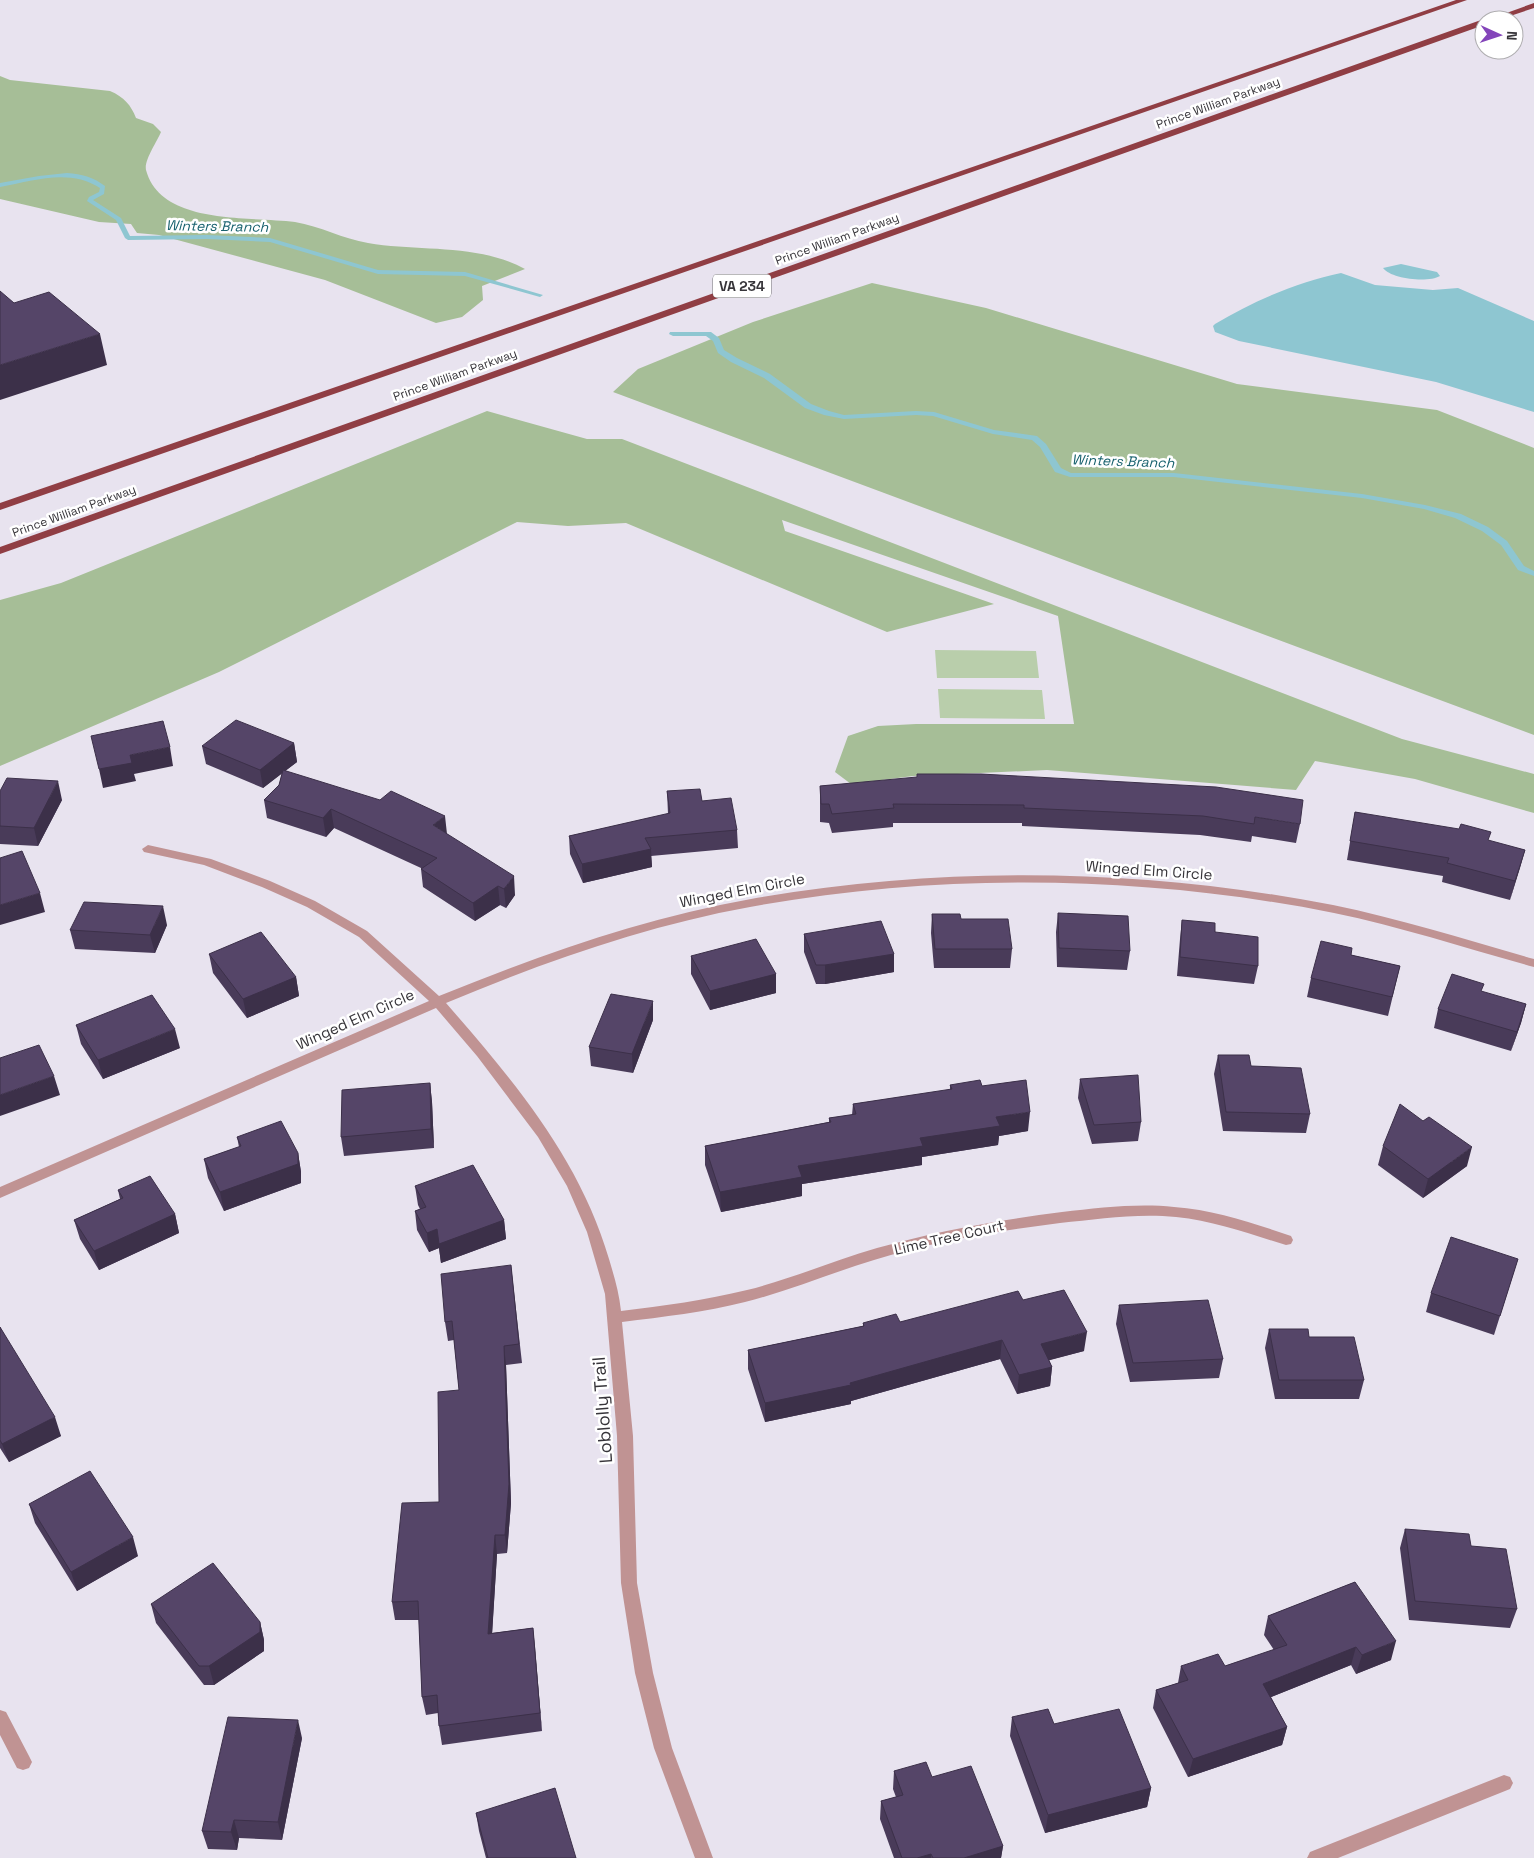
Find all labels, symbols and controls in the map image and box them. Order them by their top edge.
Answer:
north arrow [1474,10,1524,60]
text: N [1503,31,1521,41]
street label: Prince William Parkway [1154,73,1282,133]
street label: Prince William Parkway [773,209,901,269]
water label: Winters Branch [166,216,269,236]
road number: VA 234 [713,274,771,298]
street label: Prince William Parkway [391,345,519,405]
water label: Winters Branch [1071,450,1175,472]
street label: Prince William Parkway [10,481,138,541]
street label: Winged Elm Circle [1085,856,1213,884]
street label: Winged Elm Circle [678,869,806,911]
street label: Winged Elm Circle [293,984,417,1054]
street label: Lime Tree Court [892,1215,1006,1259]
street label: Loblolly Trail [587,1356,617,1464]

